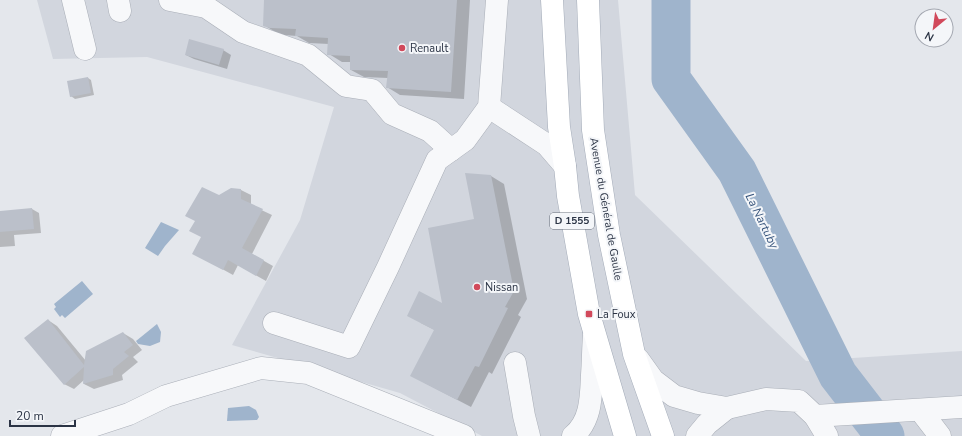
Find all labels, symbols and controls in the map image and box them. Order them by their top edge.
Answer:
north arrow [914,8,954,48]
text: N [922,28,937,45]
place label: Renault [410,41,448,56]
marker: Renault [397,43,407,53]
street label: Avenue du Général de Gaulle [586,136,626,282]
water label: La Nartuby [742,191,783,252]
road number: D 1555 [550,213,594,229]
place label: Nissan [485,280,518,295]
marker: Nissan [472,282,482,292]
place label: La Foux [597,307,636,322]
marker: La Foux [584,309,594,319]
scale bar [10,402,75,428]
text: 20 m [16,408,44,424]

